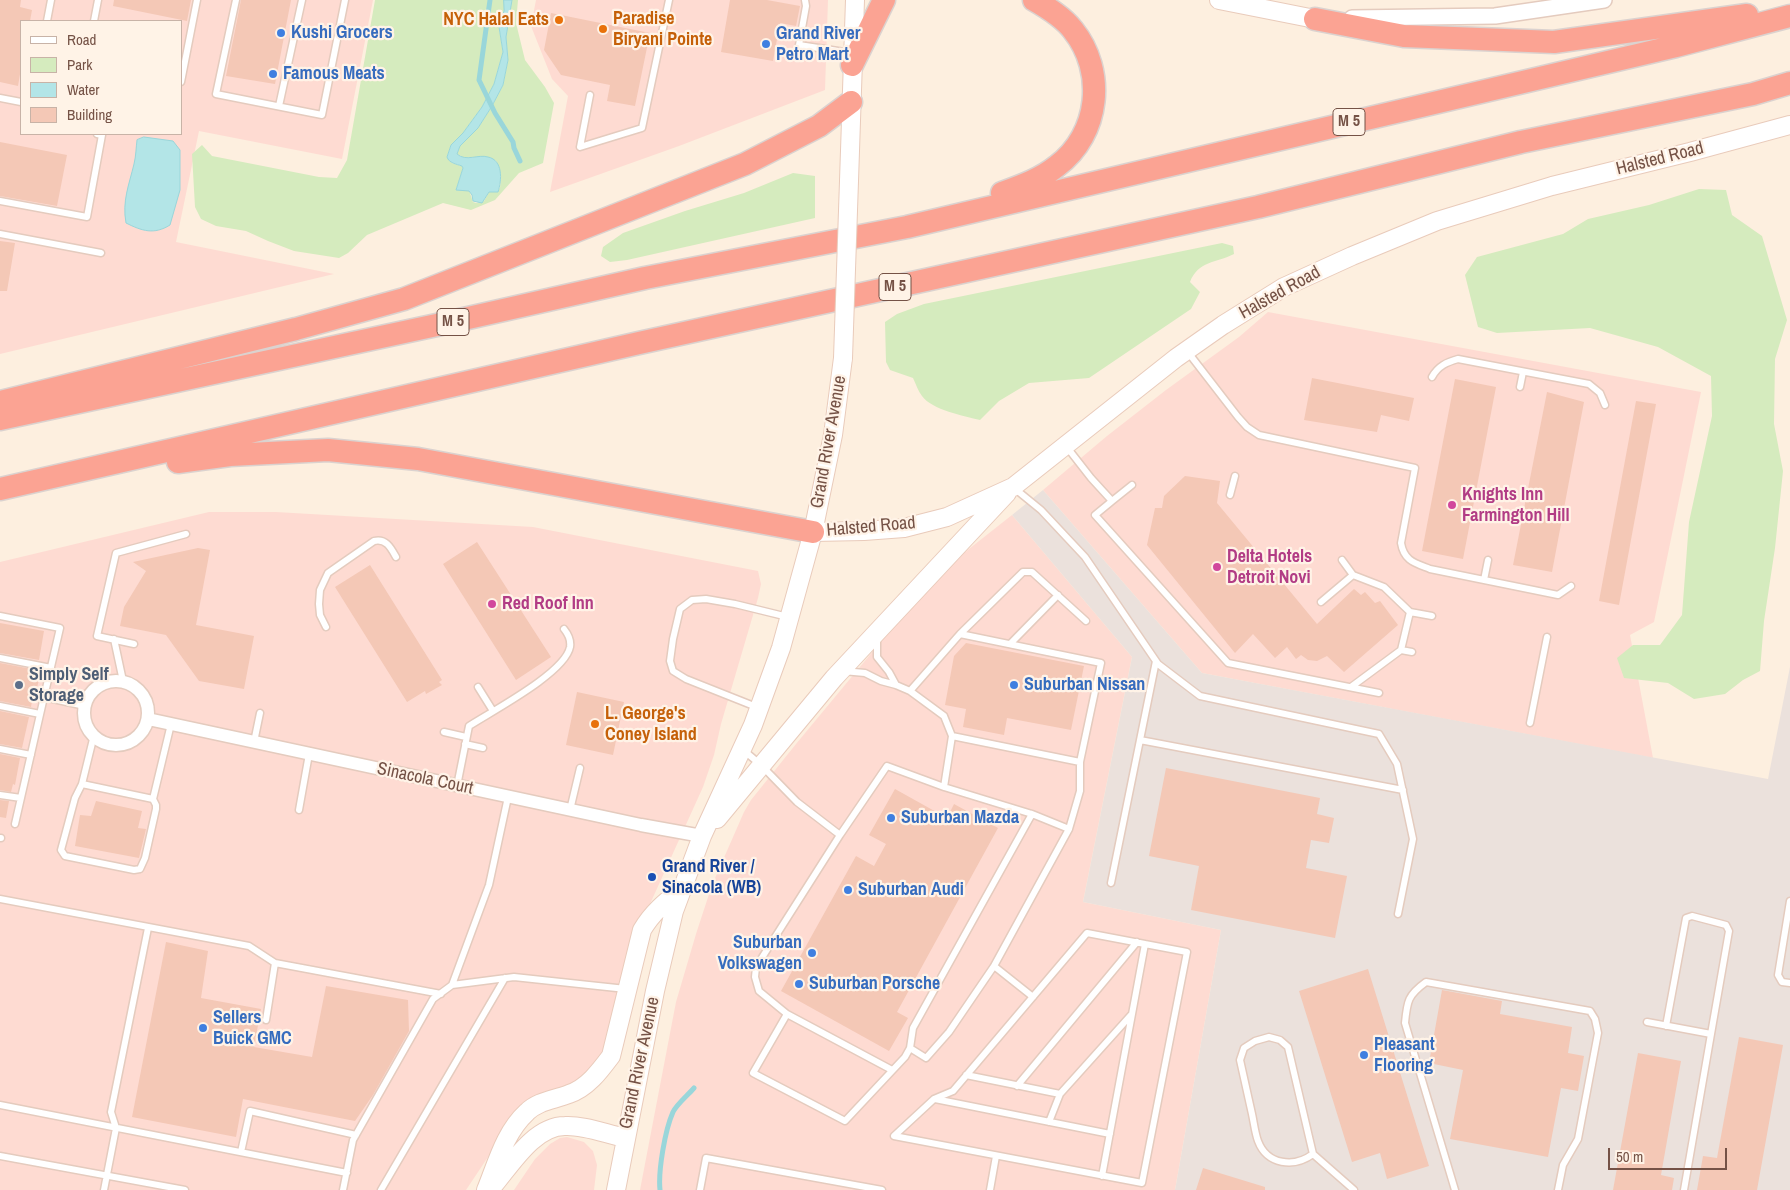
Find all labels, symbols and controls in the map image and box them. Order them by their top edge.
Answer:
place label: Paradise Biryani Pointe [613,8,712,50]
place label: NYC Halal Eats [443,9,549,31]
marker: NYC Halal Eats [553,14,565,26]
legend [20,20,182,135]
place label: Kushi Grocers [291,22,393,44]
marker: Paradise Biryani Pointe [597,23,609,35]
place label: Grand River Petro Mart [776,23,860,66]
marker: Kushi Grocers [275,27,287,39]
text: Road [67,29,96,50]
marker: Grand River Petro Mart [760,38,772,50]
text: Park [67,54,92,75]
place label: Famous Meats [283,63,385,85]
marker: Famous Meats [267,68,279,80]
text: Water [67,79,99,100]
text: Building [67,104,112,125]
road number: M 5 [1333,108,1365,136]
street label: Halsted Road [1614,138,1706,180]
street label: Halsted Road [1236,262,1324,324]
road number: M 5 [879,274,911,300]
road number: M 5 [437,308,469,336]
street label: Grand River Avenue [807,374,851,510]
place label: Knights Inn Farmington Hill [1462,484,1570,526]
marker: Knights Inn Farmington Hill [1446,499,1458,511]
street label: Halsted Road [826,512,916,542]
place label: Delta Hotels Detroit Novi [1227,546,1312,588]
marker: Delta Hotels Detroit Novi [1211,561,1223,573]
place label: Red Roof Inn [502,593,594,615]
marker: Red Roof Inn [486,598,498,610]
place label: Simply Self Storage [29,664,109,706]
place label: Suburban Nissan [1024,674,1145,696]
marker: Simply Self Storage [13,679,25,691]
marker: Suburban Nissan [1008,679,1020,691]
place label: L. George's Coney Island [605,703,697,746]
marker: L. George's Coney Island [589,718,601,730]
street label: Sinacola Court [375,758,475,800]
place label: Suburban Mazda [901,807,1019,829]
marker: Suburban Mazda [885,812,897,824]
place label: Grand River / Sinacola (WB) [662,856,761,899]
marker: Grand River / Sinacola (WB) [646,871,658,883]
place label: Suburban Audi [858,879,964,901]
marker: Suburban Audi [842,884,854,896]
place label: Suburban Volkswagen [718,932,802,974]
marker: Suburban Volkswagen [806,947,818,959]
place label: Suburban Porsche [809,973,940,995]
marker: Suburban Porsche [793,978,805,990]
street label: Grand River Avenue [615,995,665,1131]
place label: Sellers Buick GMC [213,1007,292,1050]
marker: Sellers Buick GMC [197,1022,209,1034]
place label: Pleasant Flooring [1374,1034,1435,1076]
marker: Pleasant Flooring [1358,1049,1370,1061]
scale bar [1610,1138,1729,1170]
text: 50 m [1616,1146,1643,1167]

